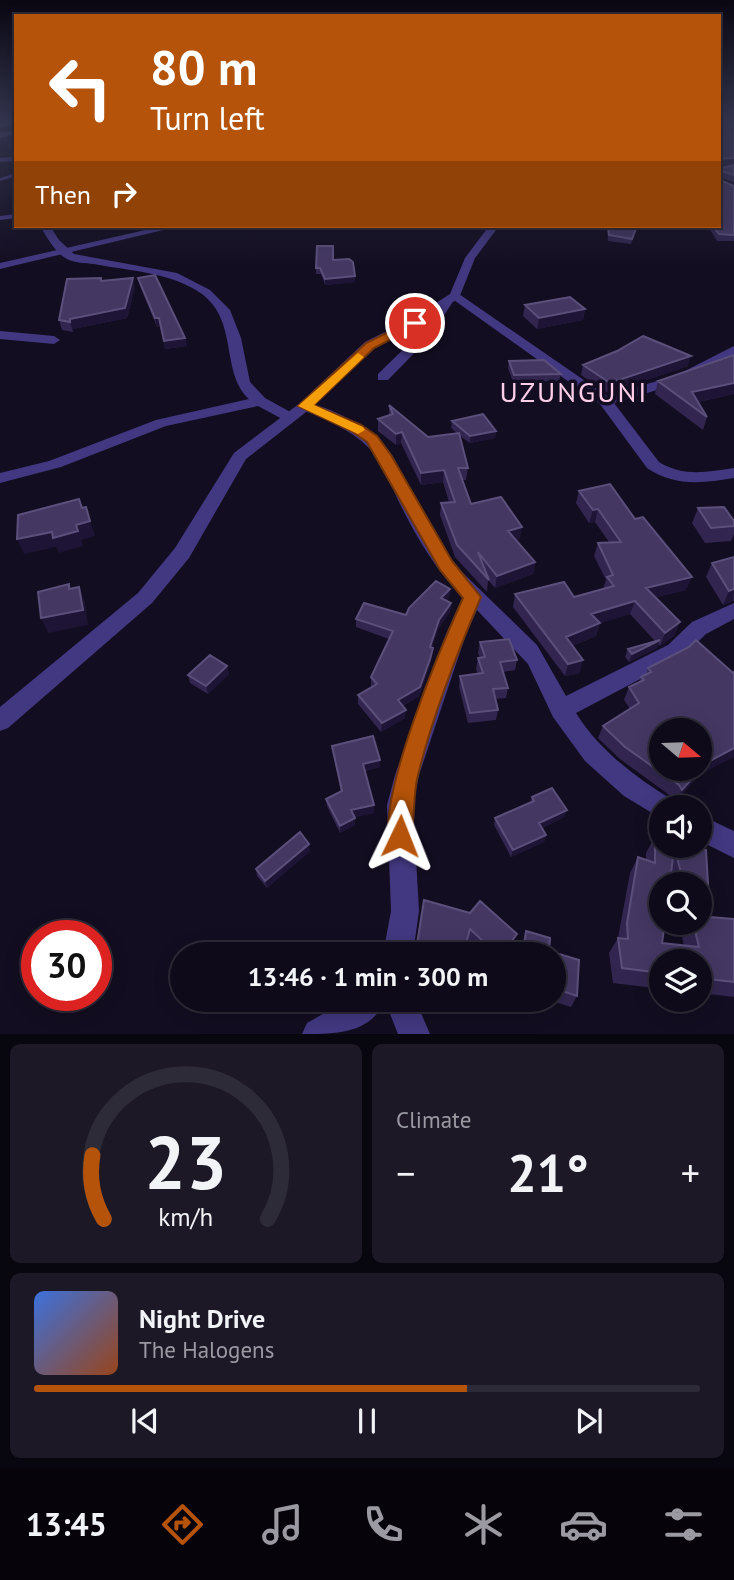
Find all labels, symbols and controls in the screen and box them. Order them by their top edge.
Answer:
text: 80 m [150,35,257,99]
icon: left [35,42,126,133]
text: Turn left [150,97,265,139]
icon: right [105,175,143,213]
text: Then [35,178,91,211]
pin [385,293,445,353]
icon: arrive [396,304,434,342]
district label: UZUNGUNI [499,373,649,410]
north arrow [649,718,712,780]
map controls [649,718,712,1012]
button: sound [649,795,712,858]
position arrow [363,799,437,873]
button: search [649,872,712,935]
speed limit sign: 30 [21,920,112,1011]
button: layers [649,949,712,1012]
text: 13:46 · 1 min · 300 m [248,960,488,993]
text: Climate [396,1105,471,1134]
text: 23 [145,1116,227,1210]
text: 21° [507,1139,589,1206]
text: − [396,1148,415,1197]
text: + [681,1148,700,1197]
text: km/h [159,1201,213,1233]
text: Night Drive [139,1302,265,1335]
text: The Halogens [139,1335,274,1364]
icon: previous [126,1402,164,1440]
icon: pause [348,1402,386,1440]
icon: next [570,1402,608,1440]
icon: directions [158,1500,207,1549]
icon: music [258,1500,307,1549]
icon: phone [359,1500,408,1549]
icon: climate [459,1500,508,1549]
icon: car [559,1500,608,1549]
icon: filters [659,1500,708,1549]
text: 13:45 [26,1503,107,1545]

